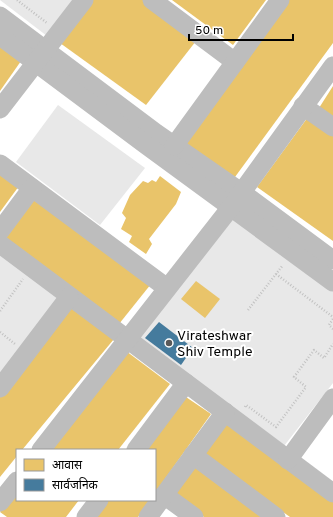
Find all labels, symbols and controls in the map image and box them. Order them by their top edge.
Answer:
scale bar [189,16,293,42]
text: 50 m [195,23,223,39]
place label: Virateshwar Shiv Temple [177,328,252,361]
marker: Virateshwar Shiv Temple [164,338,174,348]
legend [16,449,156,501]
text: आवास [52,458,83,474]
text: सार्वजनिक [52,477,99,494]

